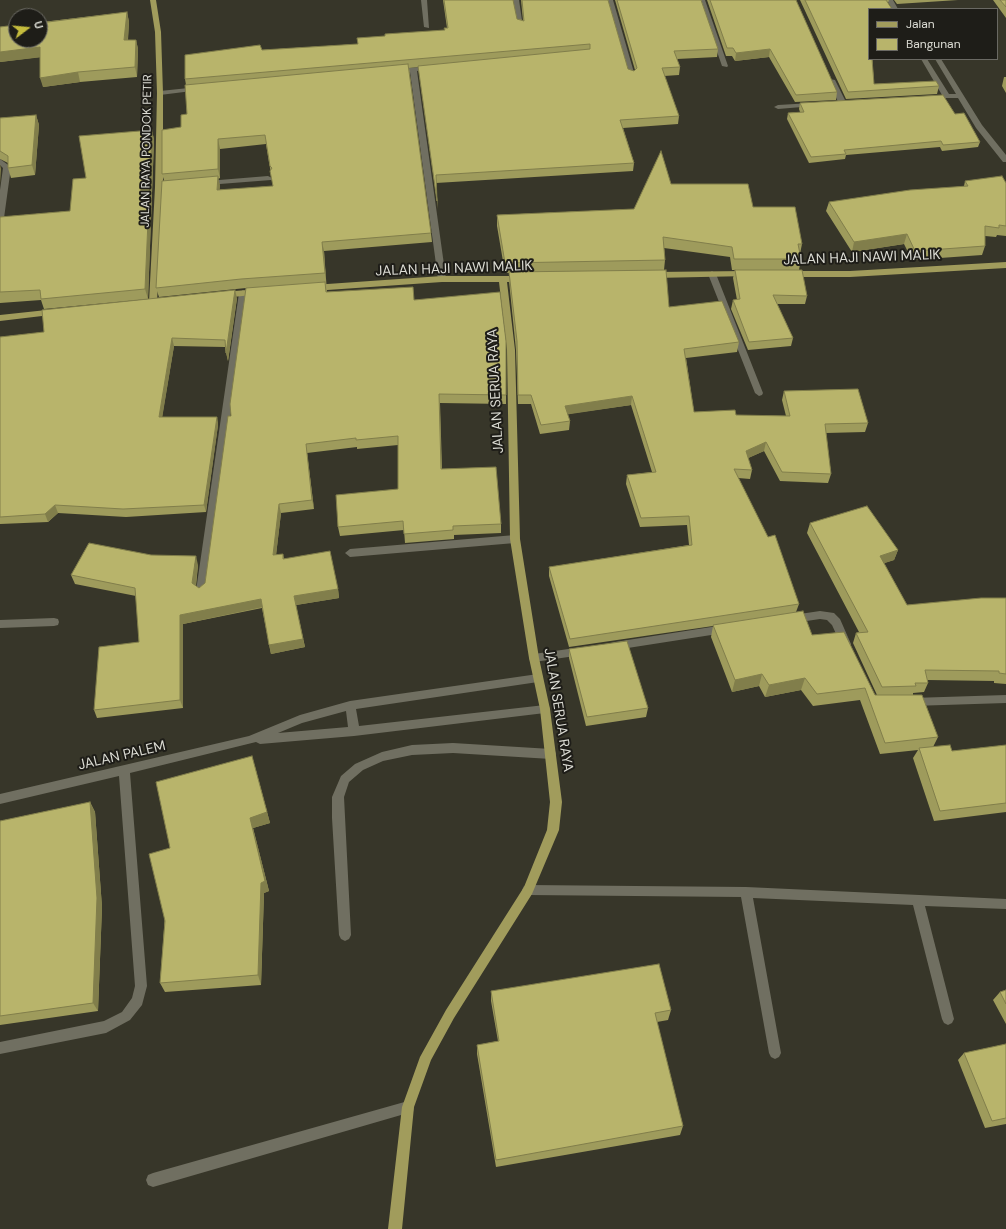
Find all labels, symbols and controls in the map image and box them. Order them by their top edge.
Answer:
north arrow [8,8,48,48]
legend [868,8,998,60]
text: Jalan [906,16,935,32]
text: U [31,19,46,31]
text: Bangunan [906,36,961,52]
street label: JALAN RAYA PONDOK PETIR [138,74,156,228]
street label: JALAN HAJI NAWI MALIK [783,247,941,269]
street label: JALAN HAJI NAWI MALIK [375,258,533,280]
street label: JALAN SERUA RAYA [484,328,508,454]
street label: JALAN SERUA RAYA [540,647,576,773]
street label: JALAN PALEM [77,738,167,774]

